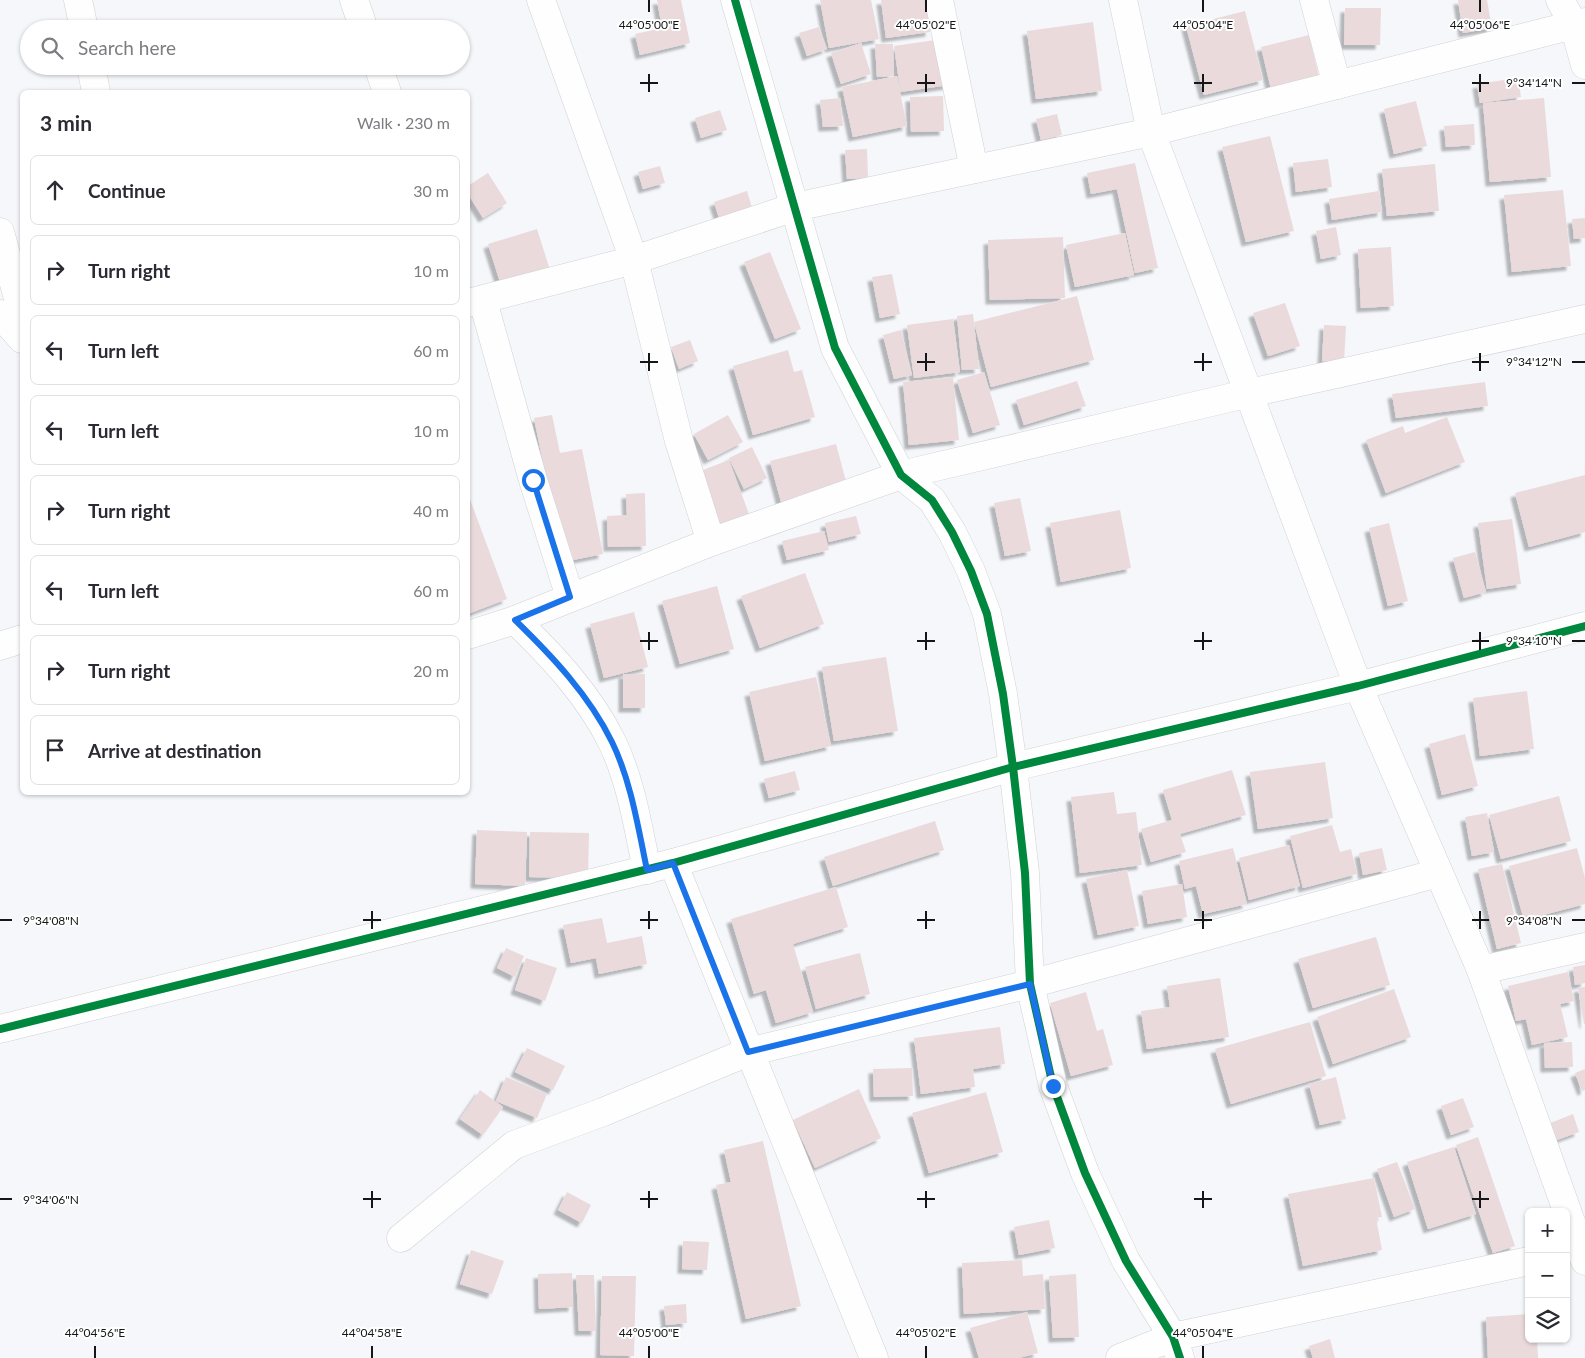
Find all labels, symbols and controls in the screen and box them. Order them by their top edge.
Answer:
text: 44°05'00"E [619,17,679,32]
text: 44°05'02"E [896,17,956,32]
text: 44°05'04"E [1173,17,1233,32]
text: 44°05'06"E [1450,17,1510,32]
search box [20,20,470,75]
icon: search [38,34,66,62]
text: Search here [78,36,176,59]
text: 9°34'14"N [1506,75,1562,90]
text: 3 min [40,110,92,135]
text: Walk · 230 m [357,113,450,132]
icon: ahead [41,176,69,204]
text: Continue [88,179,166,202]
text: 30 m [413,181,449,200]
icon: right [41,256,69,284]
text: Turn right [88,259,170,282]
text: 10 m [413,261,449,280]
icon: left [41,336,69,364]
text: Turn left [88,339,159,362]
text: 60 m [413,341,449,360]
text: 9°34'12"N [1506,354,1562,369]
icon: left [41,416,69,444]
text: Turn left [88,419,159,442]
text: 10 m [413,421,449,440]
route start [522,469,545,492]
icon: right [41,496,69,524]
text: Turn right [88,499,170,522]
text: 40 m [413,501,449,520]
icon: left [41,576,69,604]
text: Turn left [88,579,159,602]
text: 60 m [413,581,449,600]
text: 9°34'10"N [1506,633,1562,648]
icon: right [41,656,69,684]
text: Turn right [88,659,170,682]
text: 20 m [413,661,449,680]
icon: arrive [41,736,69,764]
text: Arrive at destination [88,739,261,762]
text: 9°34'08"N [23,913,79,928]
text: 9°34'08"N [1506,913,1562,928]
route end [1042,1075,1065,1098]
text: 9°34'06"N [23,1192,79,1207]
map controls [1525,1208,1570,1343]
button: + [1525,1208,1570,1253]
button: − [1525,1253,1570,1298]
button: layers [1525,1298,1570,1343]
text: 44°04'56"E [65,1325,125,1340]
text: 44°04'58"E [342,1325,402,1340]
text: 44°05'00"E [619,1325,679,1340]
text: 44°05'02"E [896,1325,956,1340]
text: 44°05'04"E [1173,1325,1233,1340]

